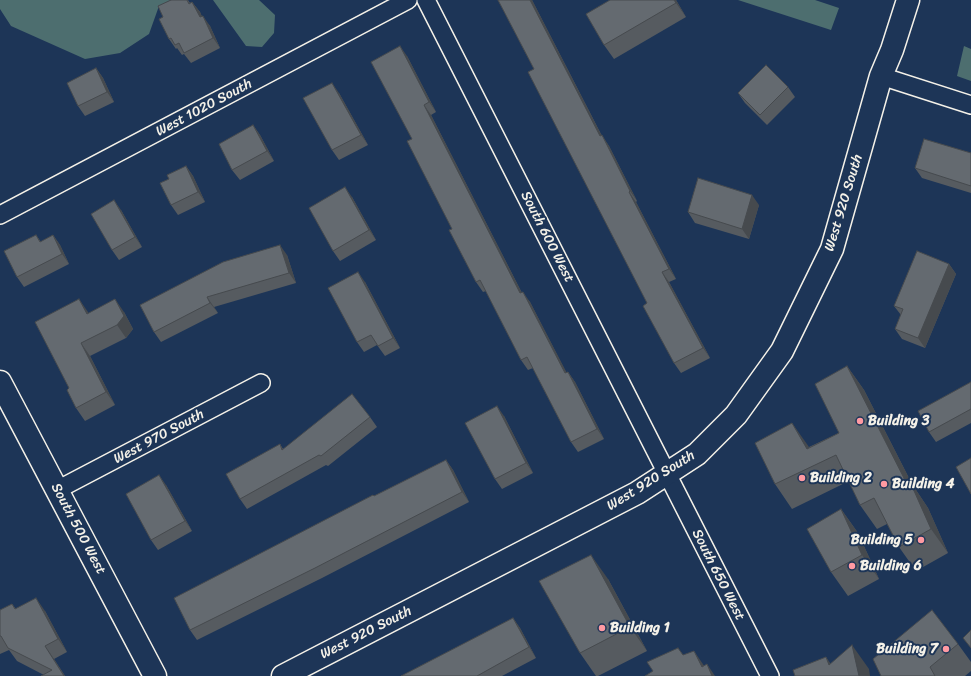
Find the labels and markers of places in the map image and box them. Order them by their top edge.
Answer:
place label: Building 3 [868,413,929,429]
marker: Building 3 [855,416,865,426]
place label: Building 2 [810,470,872,486]
marker: Building 2 [797,473,807,483]
place label: Building 4 [892,476,954,492]
marker: Building 4 [879,479,889,489]
place label: Building 5 [851,532,913,548]
marker: Building 5 [916,535,926,545]
place label: Building 6 [860,558,922,574]
marker: Building 6 [847,561,857,571]
place label: Building 1 [610,620,670,636]
marker: Building 1 [597,623,607,633]
place label: Building 7 [876,641,938,657]
marker: Building 7 [941,644,951,654]

